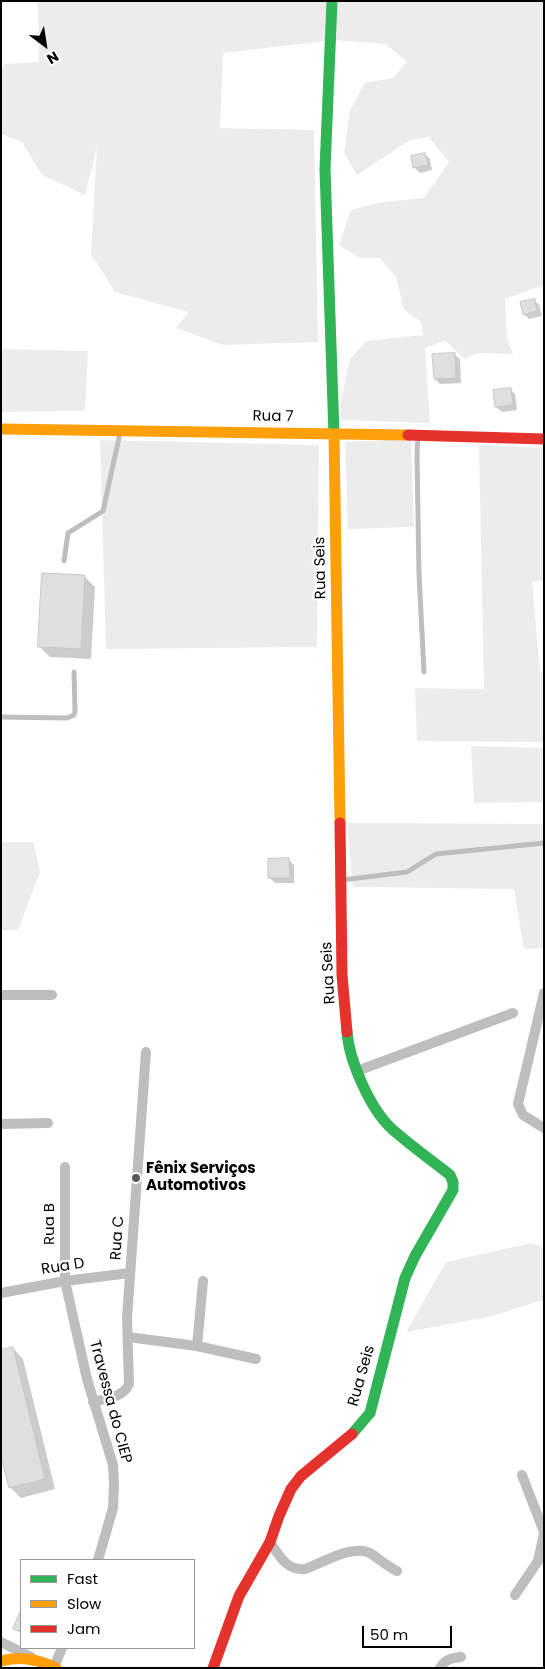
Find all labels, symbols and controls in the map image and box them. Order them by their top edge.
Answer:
north arrow [20,20,70,70]
text: N [43,47,62,69]
street label: Rua 7 [252,408,294,426]
street label: Rua Seis [311,537,331,599]
street label: Rua Seis [318,941,340,1005]
place label: Fênix Serviços Automotivos [146,1160,256,1195]
marker: Fênix Serviços Automotivos [130,1172,142,1184]
street label: Rua B [41,1203,59,1245]
street label: Rua C [107,1215,129,1261]
street label: Rua D [40,1255,86,1279]
street label: Travessa do CIEP [85,1338,135,1466]
street label: Rua Seis [345,1343,379,1409]
legend [20,1559,195,1649]
text: Fast [67,1568,98,1589]
text: Slow [67,1593,101,1614]
scale bar [365,1616,455,1648]
text: Jam [67,1618,101,1639]
text: 50 m [370,1624,408,1645]

